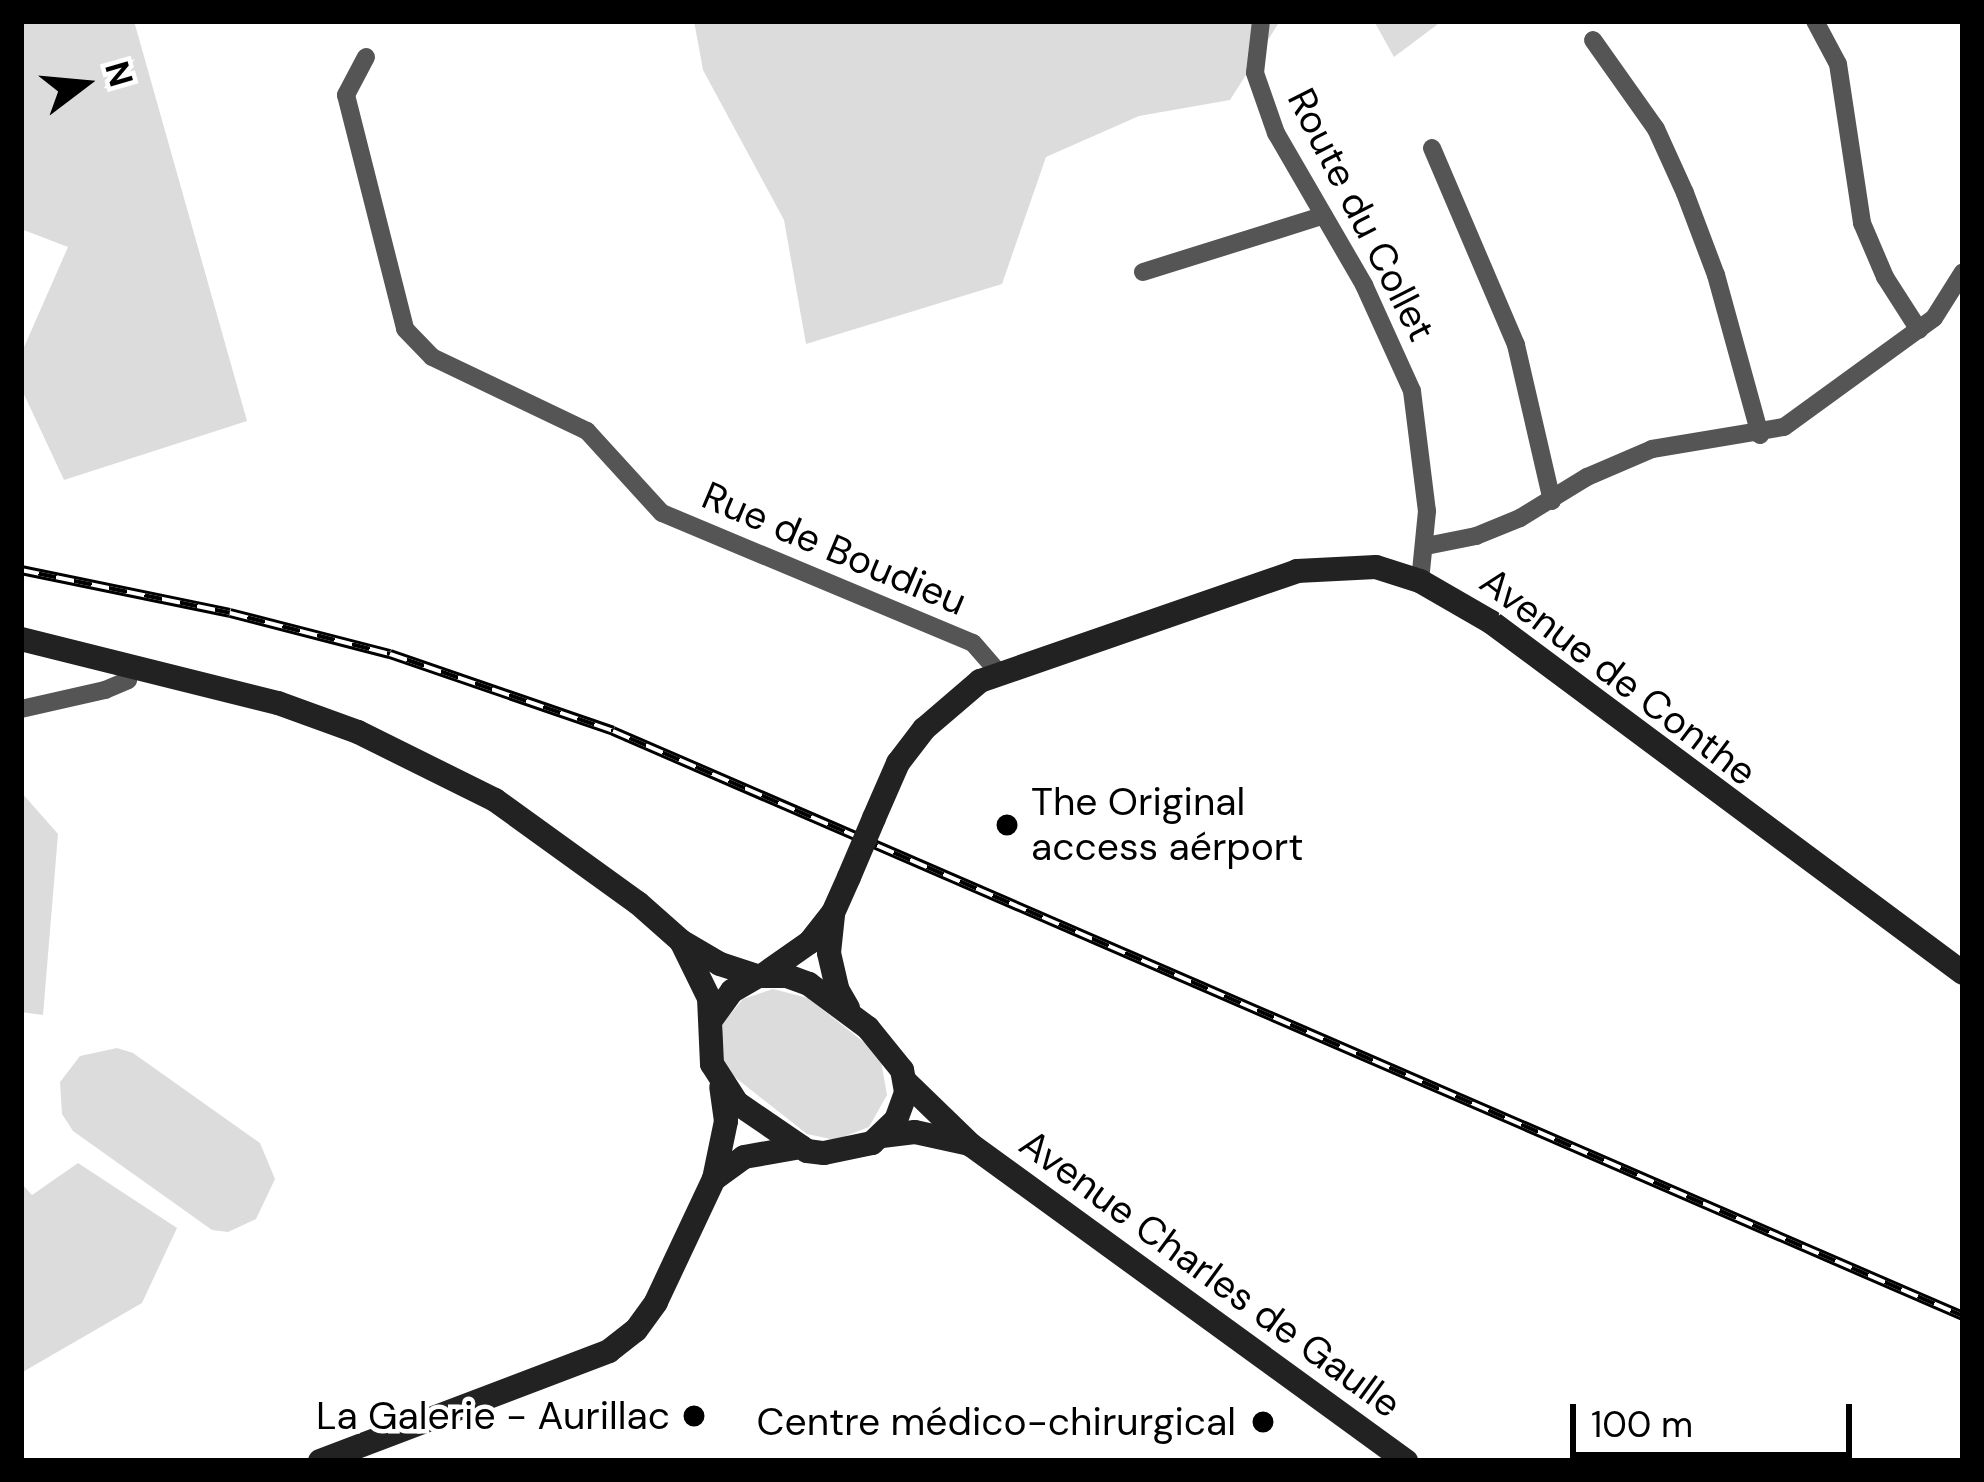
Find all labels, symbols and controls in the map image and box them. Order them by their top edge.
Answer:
north arrow [24,24,144,144]
text: N [95,56,143,91]
street label: Route du Collet [1277,81,1445,349]
street label: Rue de Boudieu [695,472,973,626]
street label: Avenue de Conthe [1471,558,1765,796]
place label: The Original access aérport [1031,780,1304,871]
marker: The Original access aérport [994,812,1020,838]
street label: Avenue Charles de Gaulle [1010,1120,1410,1428]
scale bar [1576,1380,1858,1454]
place label: La Galerie - Aurillac [316,1393,670,1439]
place label: Centre médico-chirurgical [757,1399,1236,1445]
text: 100 m [1591,1401,1693,1448]
marker: La Galerie - Aurillac [681,1403,707,1429]
marker: Centre médico-chirurgical [1247,1406,1279,1438]

